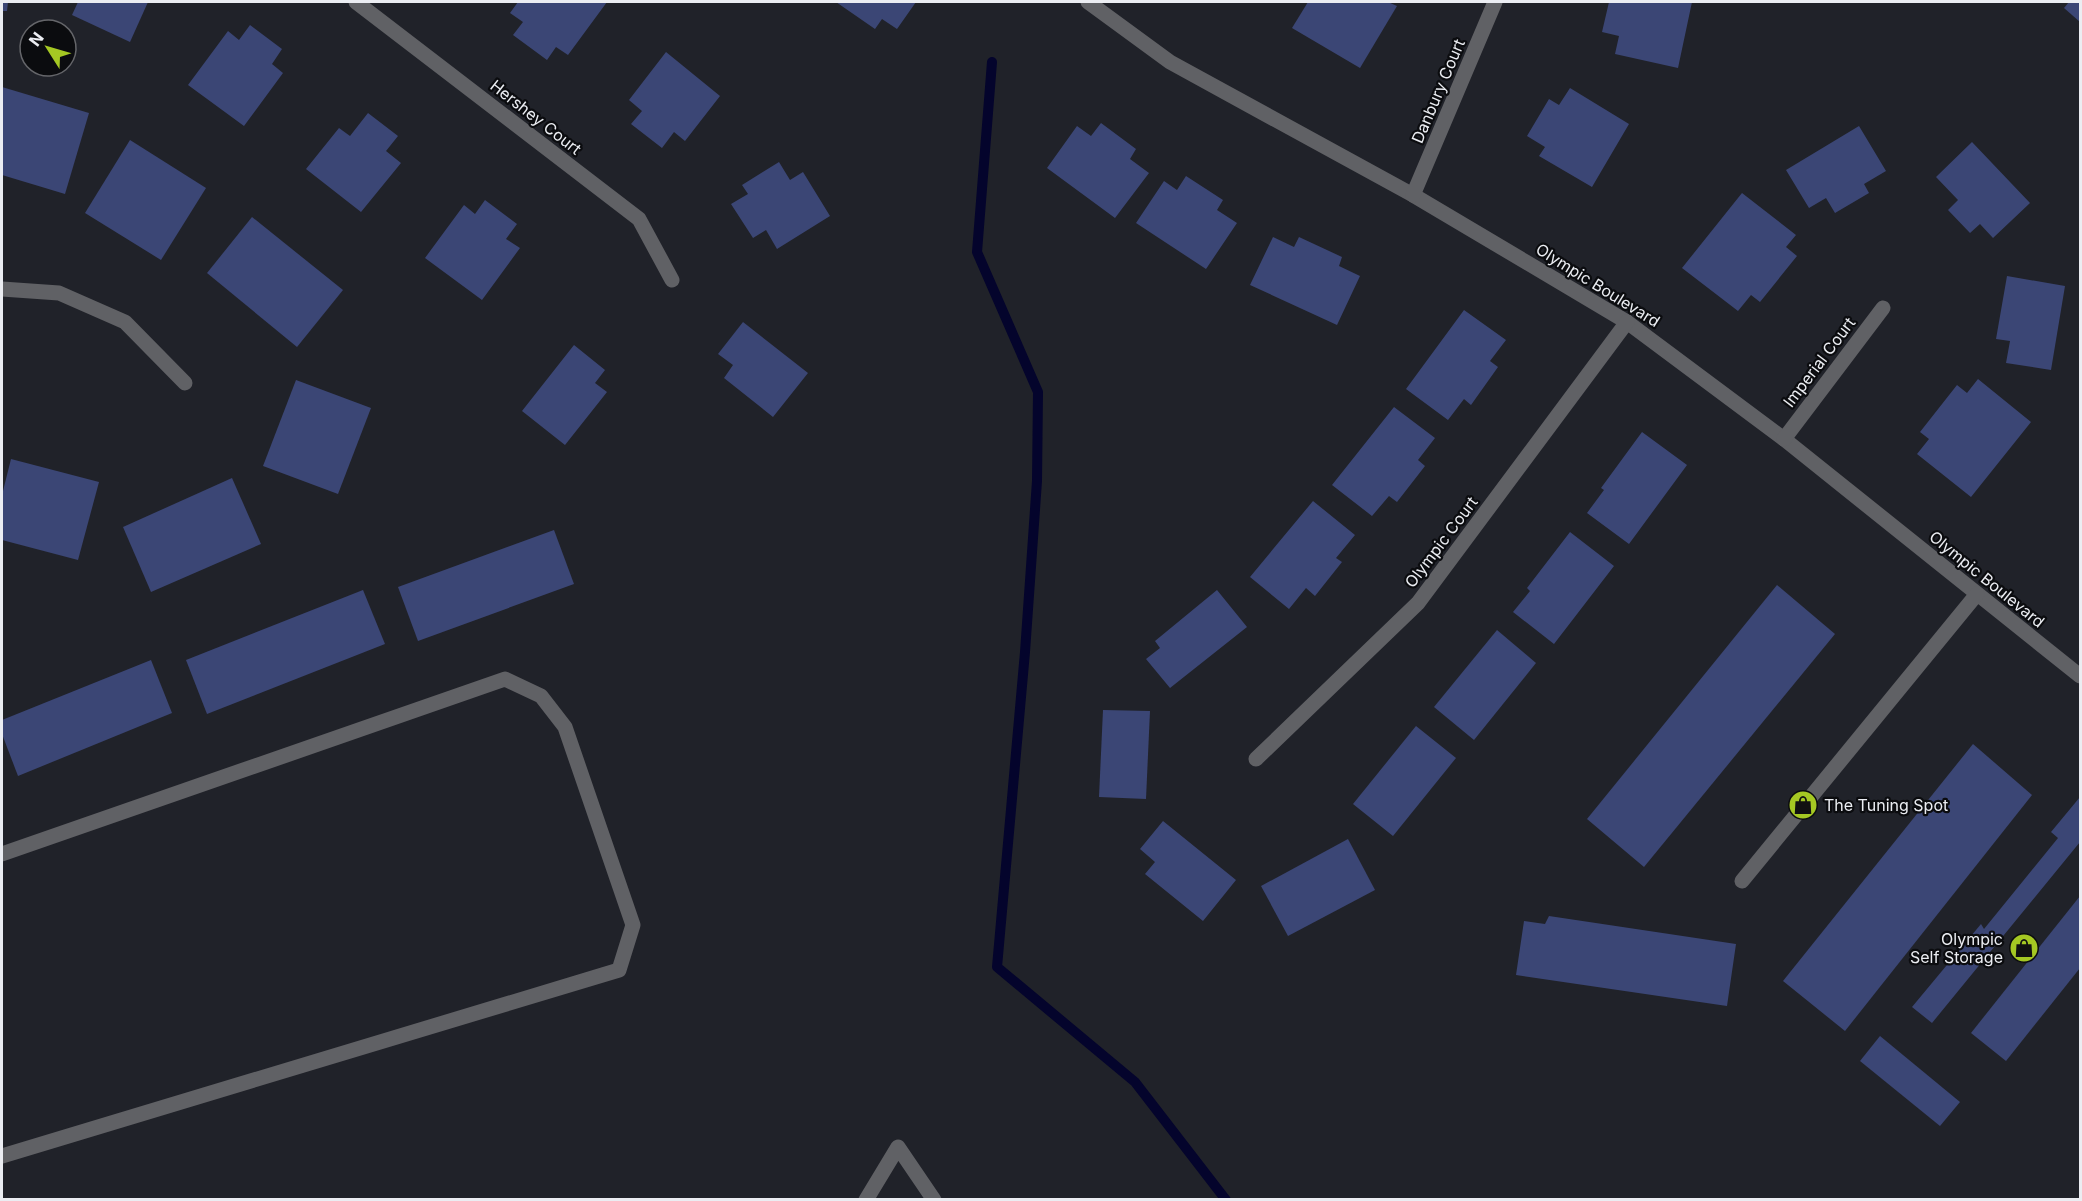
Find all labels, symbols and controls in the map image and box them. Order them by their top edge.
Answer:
north arrow [18,18,78,78]
text: N [24,28,48,50]
street label: Danbury Court [1407,36,1469,146]
street label: Hershey Court [487,75,585,159]
street label: Olympic Boulevard [1532,239,1664,331]
street label: Imperial Court [1779,313,1859,411]
street label: Olympic Court [1400,493,1482,591]
street label: Olympic Boulevard [1925,526,2049,632]
shop icon: The Tuning Spot [1787,789,1819,821]
place label: The Tuning Spot [1824,795,1948,815]
place label: Olympic Self Storage [1910,929,2003,967]
shop icon: Olympic Self Storage [2008,932,2040,964]

